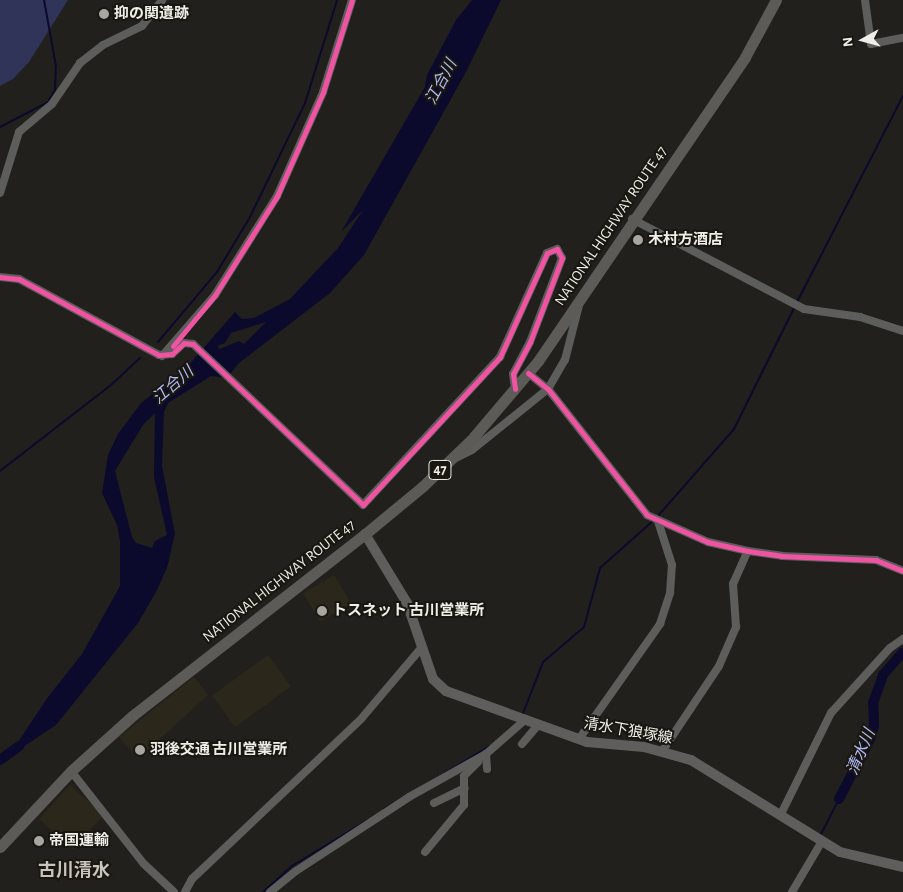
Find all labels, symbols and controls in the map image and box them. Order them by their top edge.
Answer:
place label: 抑の関遺跡 [114,5,189,23]
marker: 抑の関遺跡 [98,8,110,20]
north arrow [838,15,888,65]
text: N [841,36,856,48]
water label: 江合川 [421,56,461,108]
street label: NATIONAL HIGHWAY ROUTE 47 [551,143,671,309]
place label: 木村方酒店 [648,231,723,249]
marker: 木村方酒店 [632,234,644,246]
water label: 江合川 [149,362,197,408]
road number: 47 [428,458,452,482]
street label: NATIONAL HIGHWAY ROUTE 47 [199,516,359,646]
place label: トスネット 古川営業所 [332,602,484,620]
marker: トスネット 古川営業所 [316,605,328,617]
street label: 清水下狼塚線 [582,714,674,748]
water label: 清水川 [843,726,879,778]
place label: 羽後交通 古川営業所 [150,741,287,759]
marker: 羽後交通 古川営業所 [134,744,146,756]
place label: 帝国運輸 [49,832,109,850]
marker: 帝国運輸 [33,835,45,847]
district label: 古川清水 [38,860,110,882]

